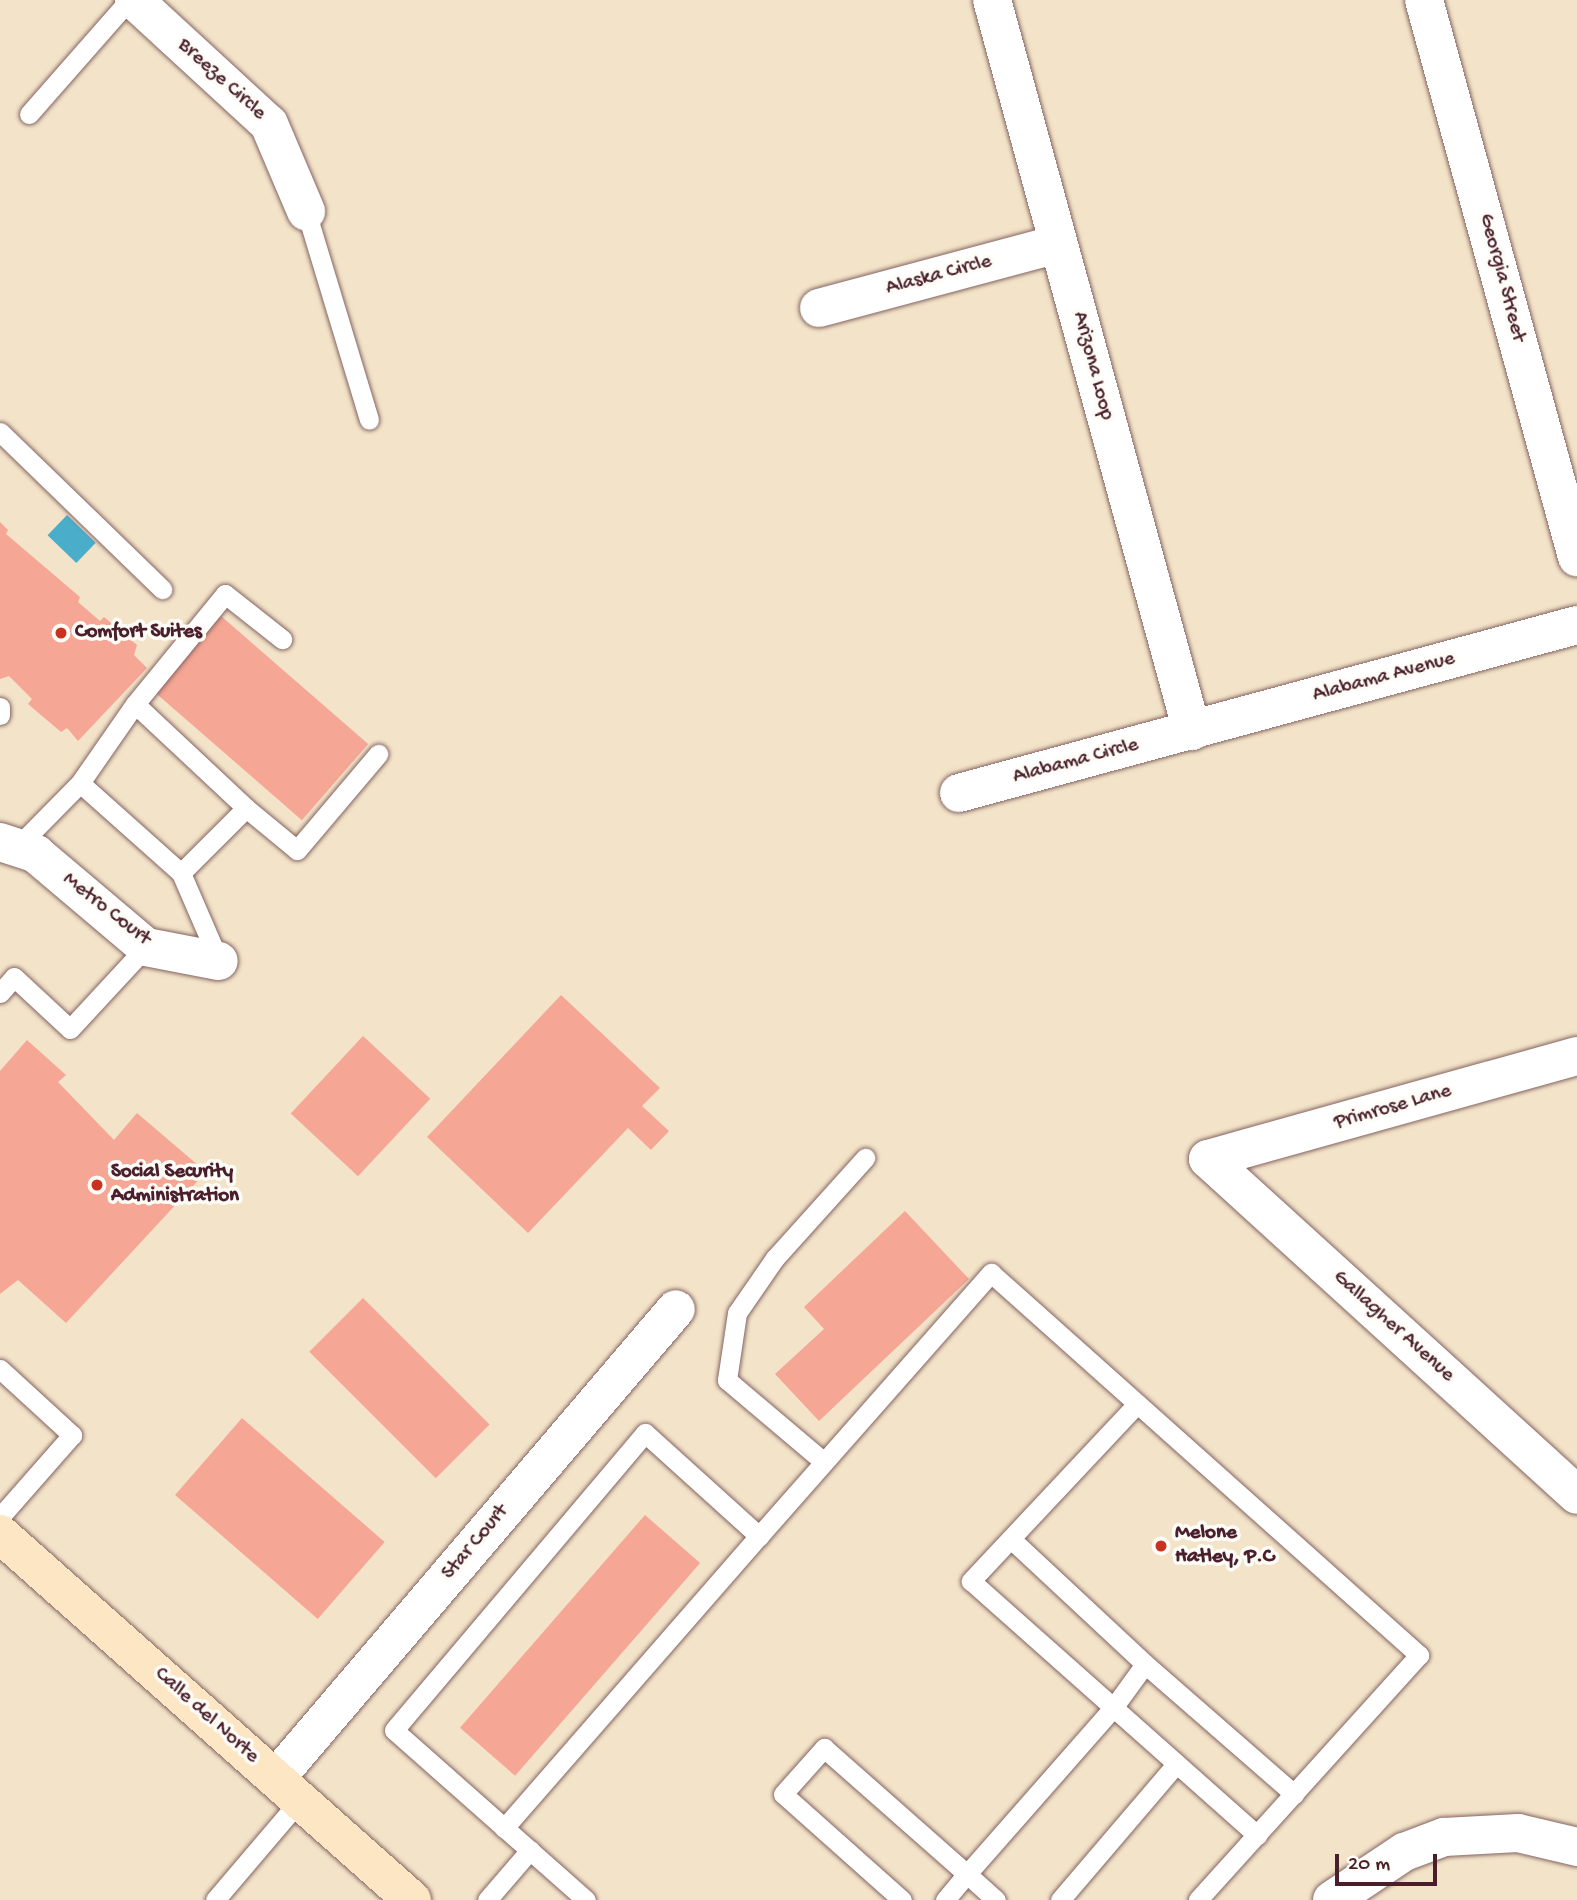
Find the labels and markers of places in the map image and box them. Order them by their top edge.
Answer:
place label: Comfort Suites [75,620,202,646]
marker: Comfort Suites [53,625,69,641]
place label: Social Security Administration [111,1160,239,1210]
marker: Social Security Administration [89,1177,105,1193]
place label: Melone Hatley, P.C [1175,1521,1274,1571]
marker: Melone Hatley, P.C [1153,1538,1169,1554]

